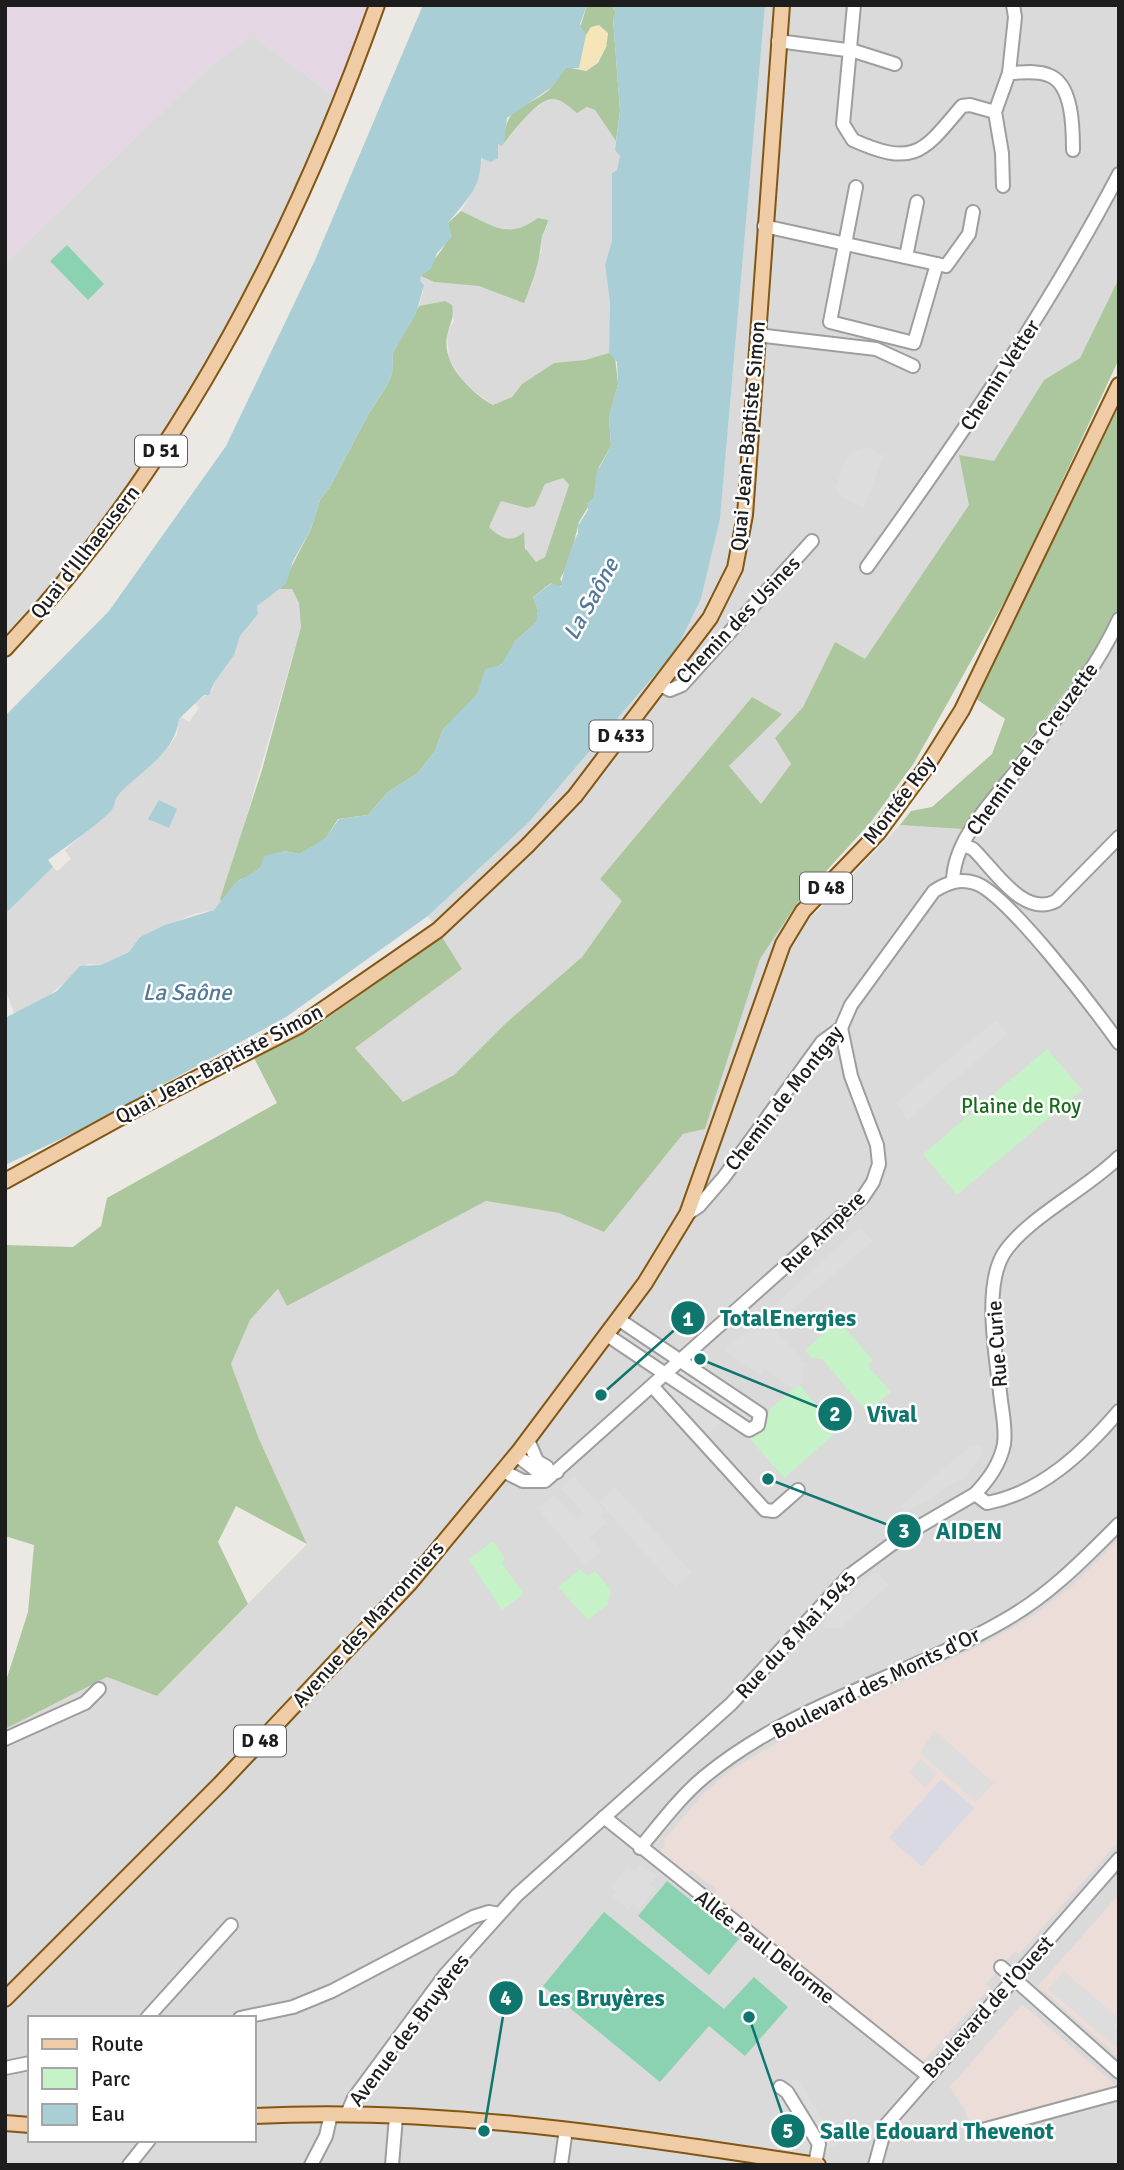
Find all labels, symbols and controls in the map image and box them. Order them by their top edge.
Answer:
street label: Chemin Vetter [954,314,1046,435]
street label: Quai Jean-Baptiste Simon [725,320,771,552]
road number: D 51 [135,436,187,466]
street label: Quai d'Illhaeusern [25,480,145,624]
street label: Chemin des Usines [670,550,806,690]
water label: La Saône [557,552,626,645]
street label: Chemin de la Creuzette [961,657,1103,841]
road number: D 433 [590,720,652,751]
street label: Montée Roy [857,750,941,850]
road number: D 48 [800,873,852,904]
water label: La Saône [143,978,233,1007]
street label: Quai Jean-Baptiste Simon [111,998,327,1130]
street label: Chemin de Montgay [719,1020,849,1176]
park label: Plaine de Roy [961,1093,1081,1119]
street label: Rue Ampère [775,1185,871,1279]
callout: TotalEnergies [670,1296,870,1340]
street label: Rue Curie [981,1300,1013,1388]
text: TotalEnergies [720,1304,856,1333]
text: 1 [682,1306,694,1332]
callout: Vival [818,1392,932,1436]
text: Vival [867,1400,917,1429]
text: 2 [829,1401,841,1427]
callout: AIDEN [886,1509,1016,1553]
text: AIDEN [936,1517,1002,1546]
text: 3 [898,1518,910,1544]
street label: Avenue des Marronniers [286,1535,450,1713]
street label: Rue du 8 Mai 1945 [730,1566,862,1704]
street label: Boulevard des Monts d'Or [768,1621,984,1745]
road number: D 48 [234,1726,286,1756]
street label: Allée Paul Delorme [690,1884,840,2010]
street label: Boulevard de l'Ouest [917,1930,1059,2084]
street label: Avenue des Bruyères [343,1949,475,2111]
callout: Les Bruyères [489,1976,679,2020]
text: Les Bruyères [537,1984,665,2013]
text: 4 [500,1985,512,2011]
legend [28,2016,256,2142]
text: Route [91,2031,143,2057]
text: Parc [91,2066,130,2092]
text: Eau [91,2101,125,2127]
callout: Salle Edouard Thevenot [771,2109,1068,2153]
text: Salle Edouard Thevenot [820,2117,1054,2146]
text: 5 [782,2118,794,2144]

